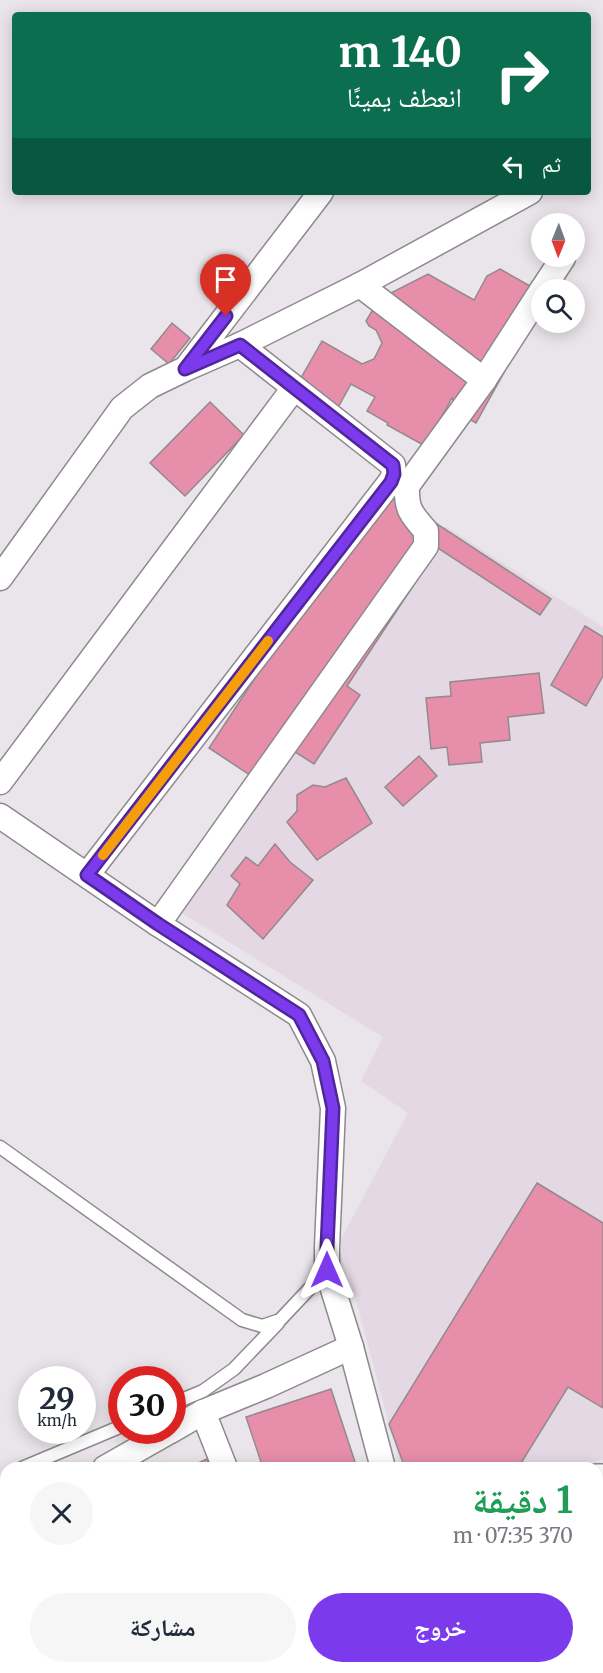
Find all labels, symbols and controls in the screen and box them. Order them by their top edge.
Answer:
text: 140 m [339,26,462,78]
icon: right [483,36,561,114]
text: انعطف يمينًا [347,80,462,114]
icon: left [497,150,530,183]
text: ثم [542,150,561,178]
north arrow [531,213,585,267]
map controls [531,213,585,333]
pin [200,254,251,316]
icon: arrive [209,263,242,296]
button: search [531,279,585,333]
position arrow [295,1238,359,1302]
speed limit sign: 30 [108,1366,186,1444]
text: 29 [39,1379,75,1417]
text: km/h [37,1411,77,1430]
text: 1 دقيقة [472,1478,573,1523]
button: close [30,1482,93,1545]
text: 370 m · 07:35 [453,1523,573,1548]
button: مشاركة [30,1593,296,1662]
button: خروج [308,1593,573,1662]

